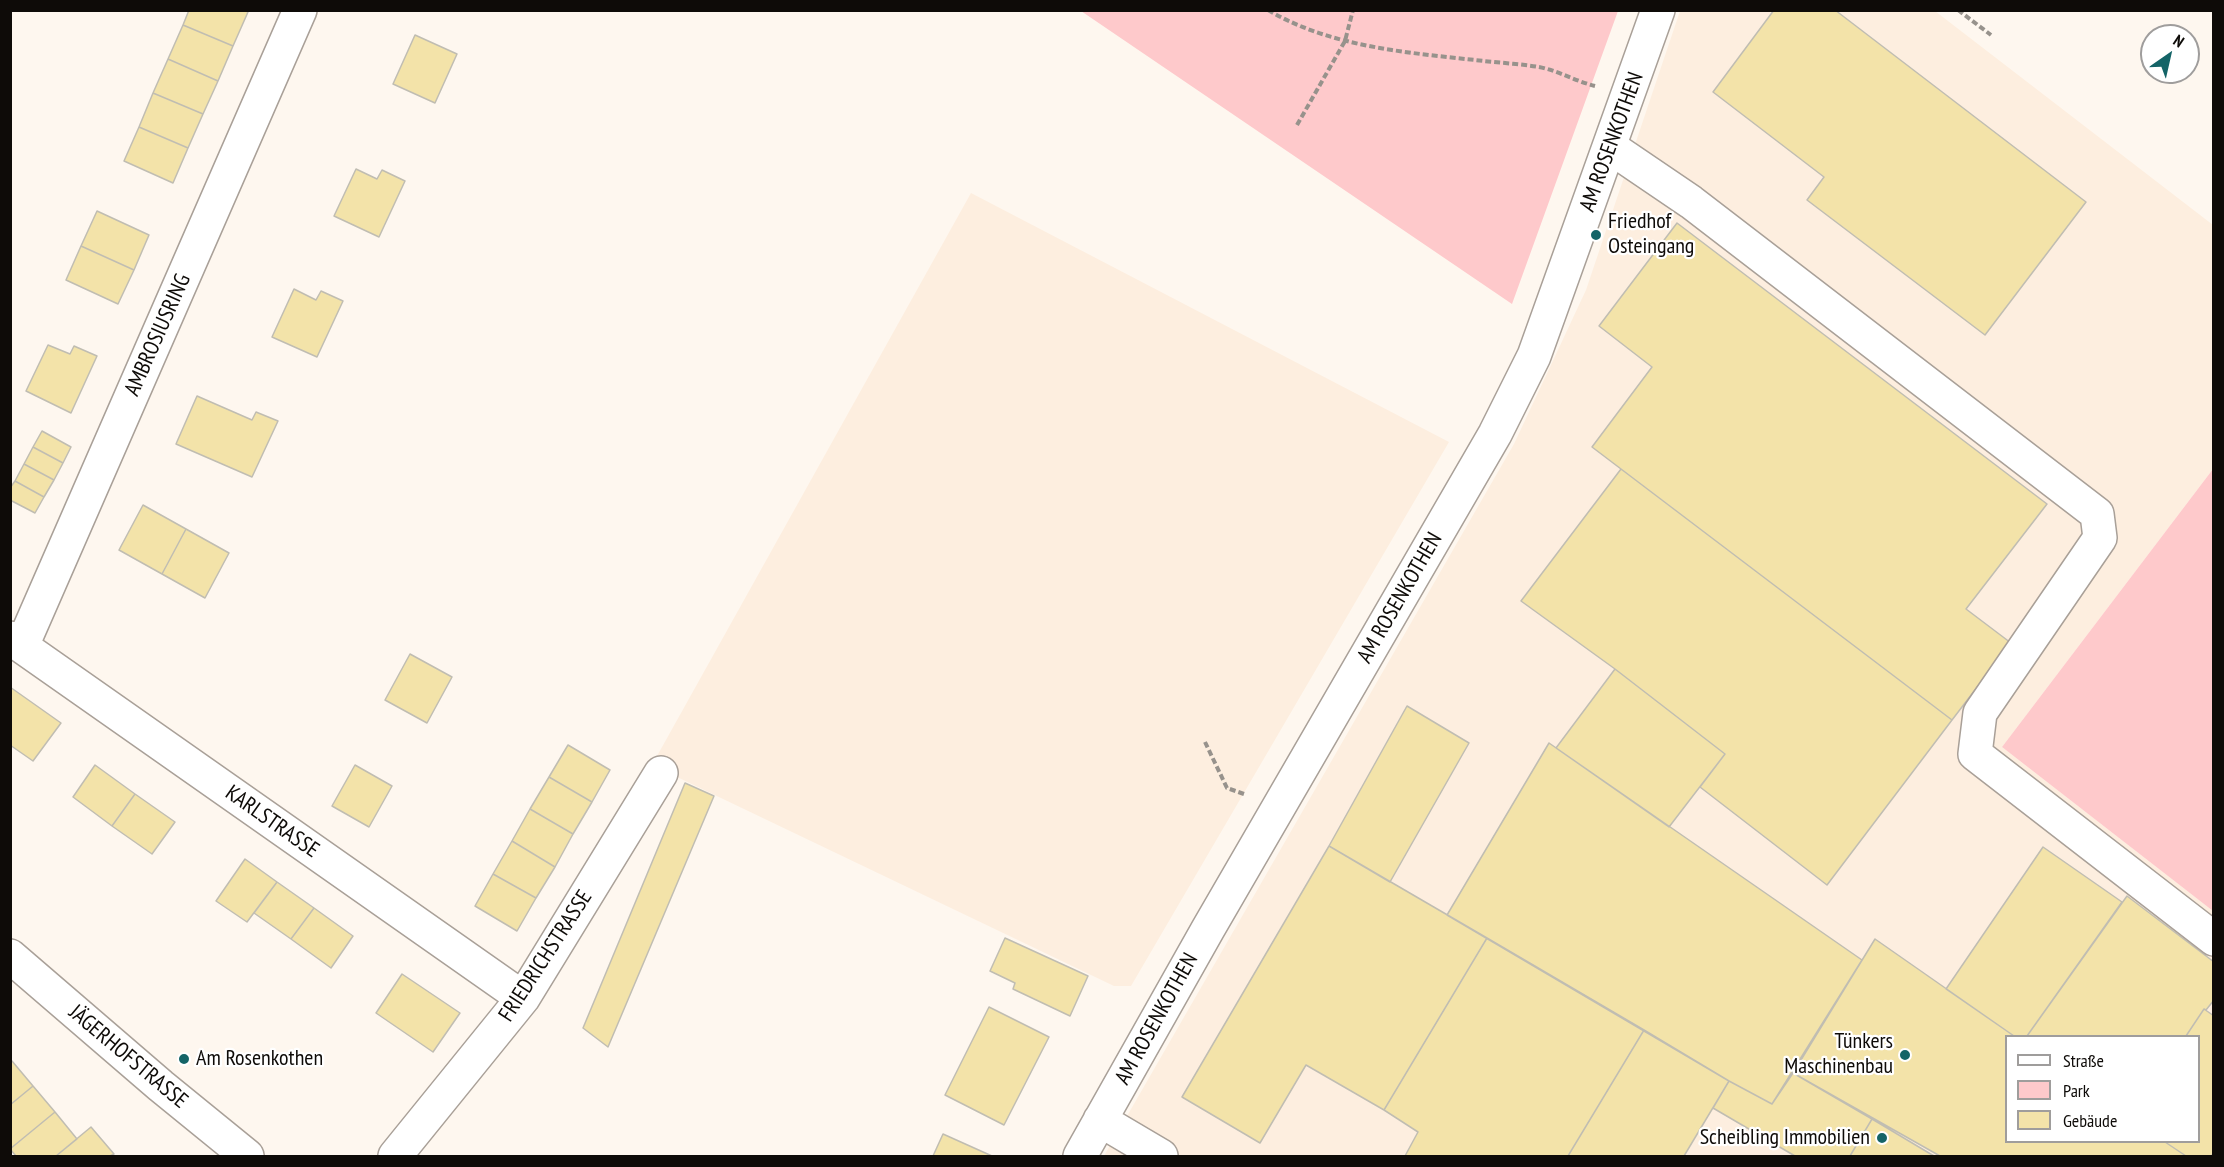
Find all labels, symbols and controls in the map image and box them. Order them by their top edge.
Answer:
north arrow [2140,24,2200,84]
text: N [2170,30,2188,51]
street label: AM ROSENKOTHEN [1575,69,1649,215]
place label: Friedhof Osteingang [1608,209,1694,260]
marker: Friedhof Osteingang [1589,228,1603,242]
street label: AMBROSIUSRING [119,270,197,400]
street label: AM ROSENKOTHEN [1352,528,1448,668]
street label: KARLSTRASSE [220,780,324,864]
street label: FRIEDRICHSTRASSE [494,885,598,1027]
street label: AM ROSENKOTHEN [1110,949,1204,1089]
street label: JÄGERHOFSTRASSE [63,1000,193,1114]
place label: Tünkers Maschinenbau [1784,1029,1893,1080]
legend [2005,1035,2200,1143]
place label: Am Rosenkothen [196,1046,323,1072]
marker: Tünkers Maschinenbau [1898,1048,1912,1062]
text: Straße [2063,1049,2104,1072]
marker: Am Rosenkothen [177,1052,191,1066]
text: Park [2063,1079,2090,1102]
text: Gebäude [2063,1109,2117,1132]
place label: Scheibling Immobilien [1700,1125,1870,1151]
marker: Scheibling Immobilien [1875,1131,1889,1145]

